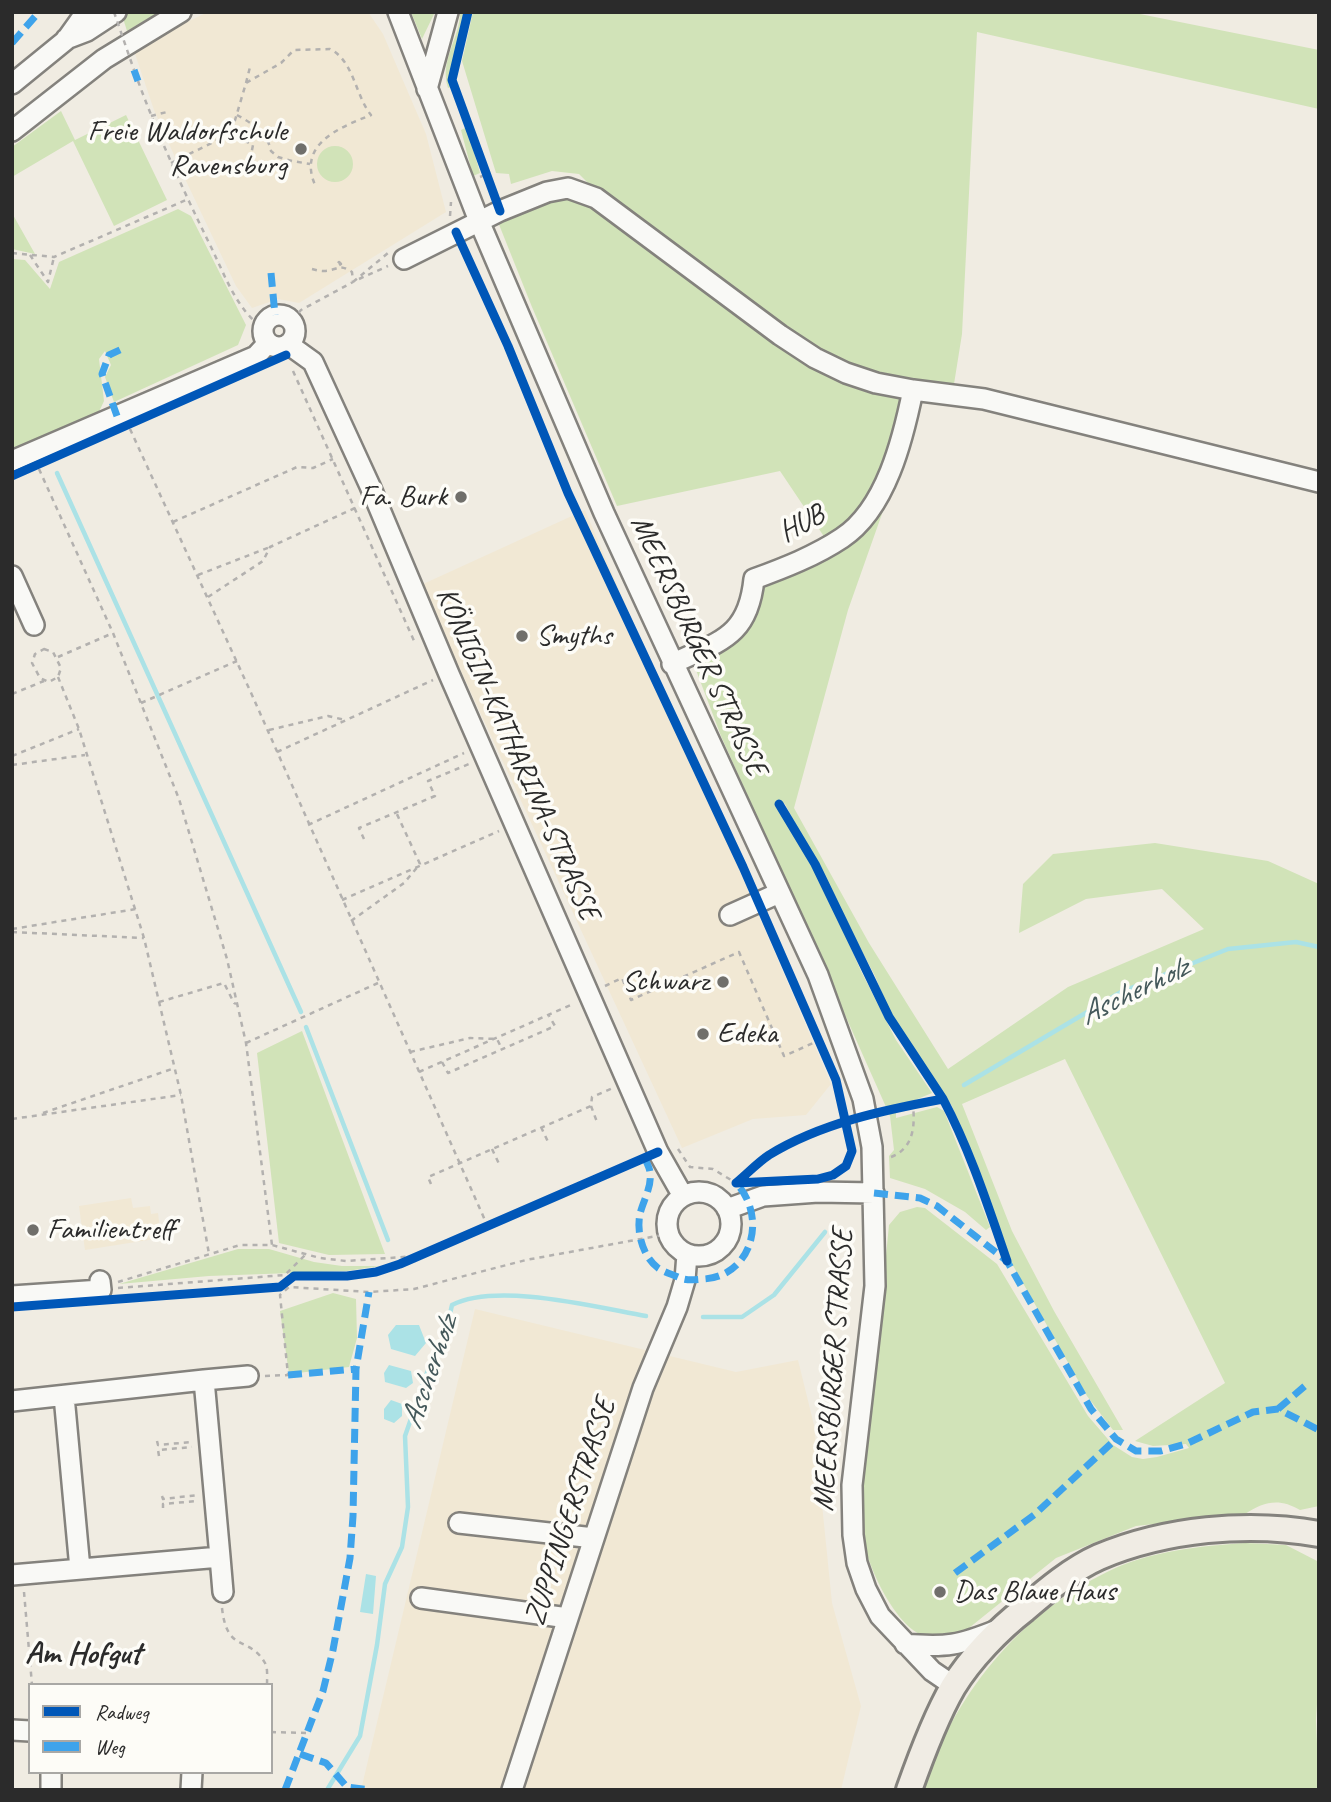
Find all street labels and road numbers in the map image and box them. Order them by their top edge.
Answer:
street label: HUB [773,497,831,551]
street label: MEERSBURGER STRASSE [622,510,774,782]
street label: KÖNIGIN-KATHARINA-STRASSE [427,582,607,926]
street label: MEERSBURGER STRASSE [806,1228,862,1512]
street label: ZUPPINGERSTRASSE [517,1394,625,1630]

